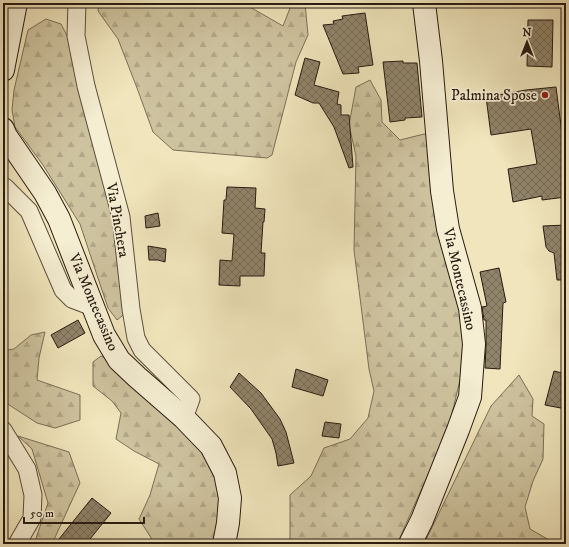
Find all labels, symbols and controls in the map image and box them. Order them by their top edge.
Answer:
north arrow [507,22,547,62]
text: N [522,26,532,40]
place label: Palmina Spose [451,86,537,105]
marker: Palmina Spose [540,90,550,100]
street label: Via Pinchera [101,180,134,260]
street label: Via Montecassino [438,225,480,332]
street label: Via Montecassino [64,250,123,354]
scale bar [24,499,144,525]
text: 50 m [30,506,54,521]

